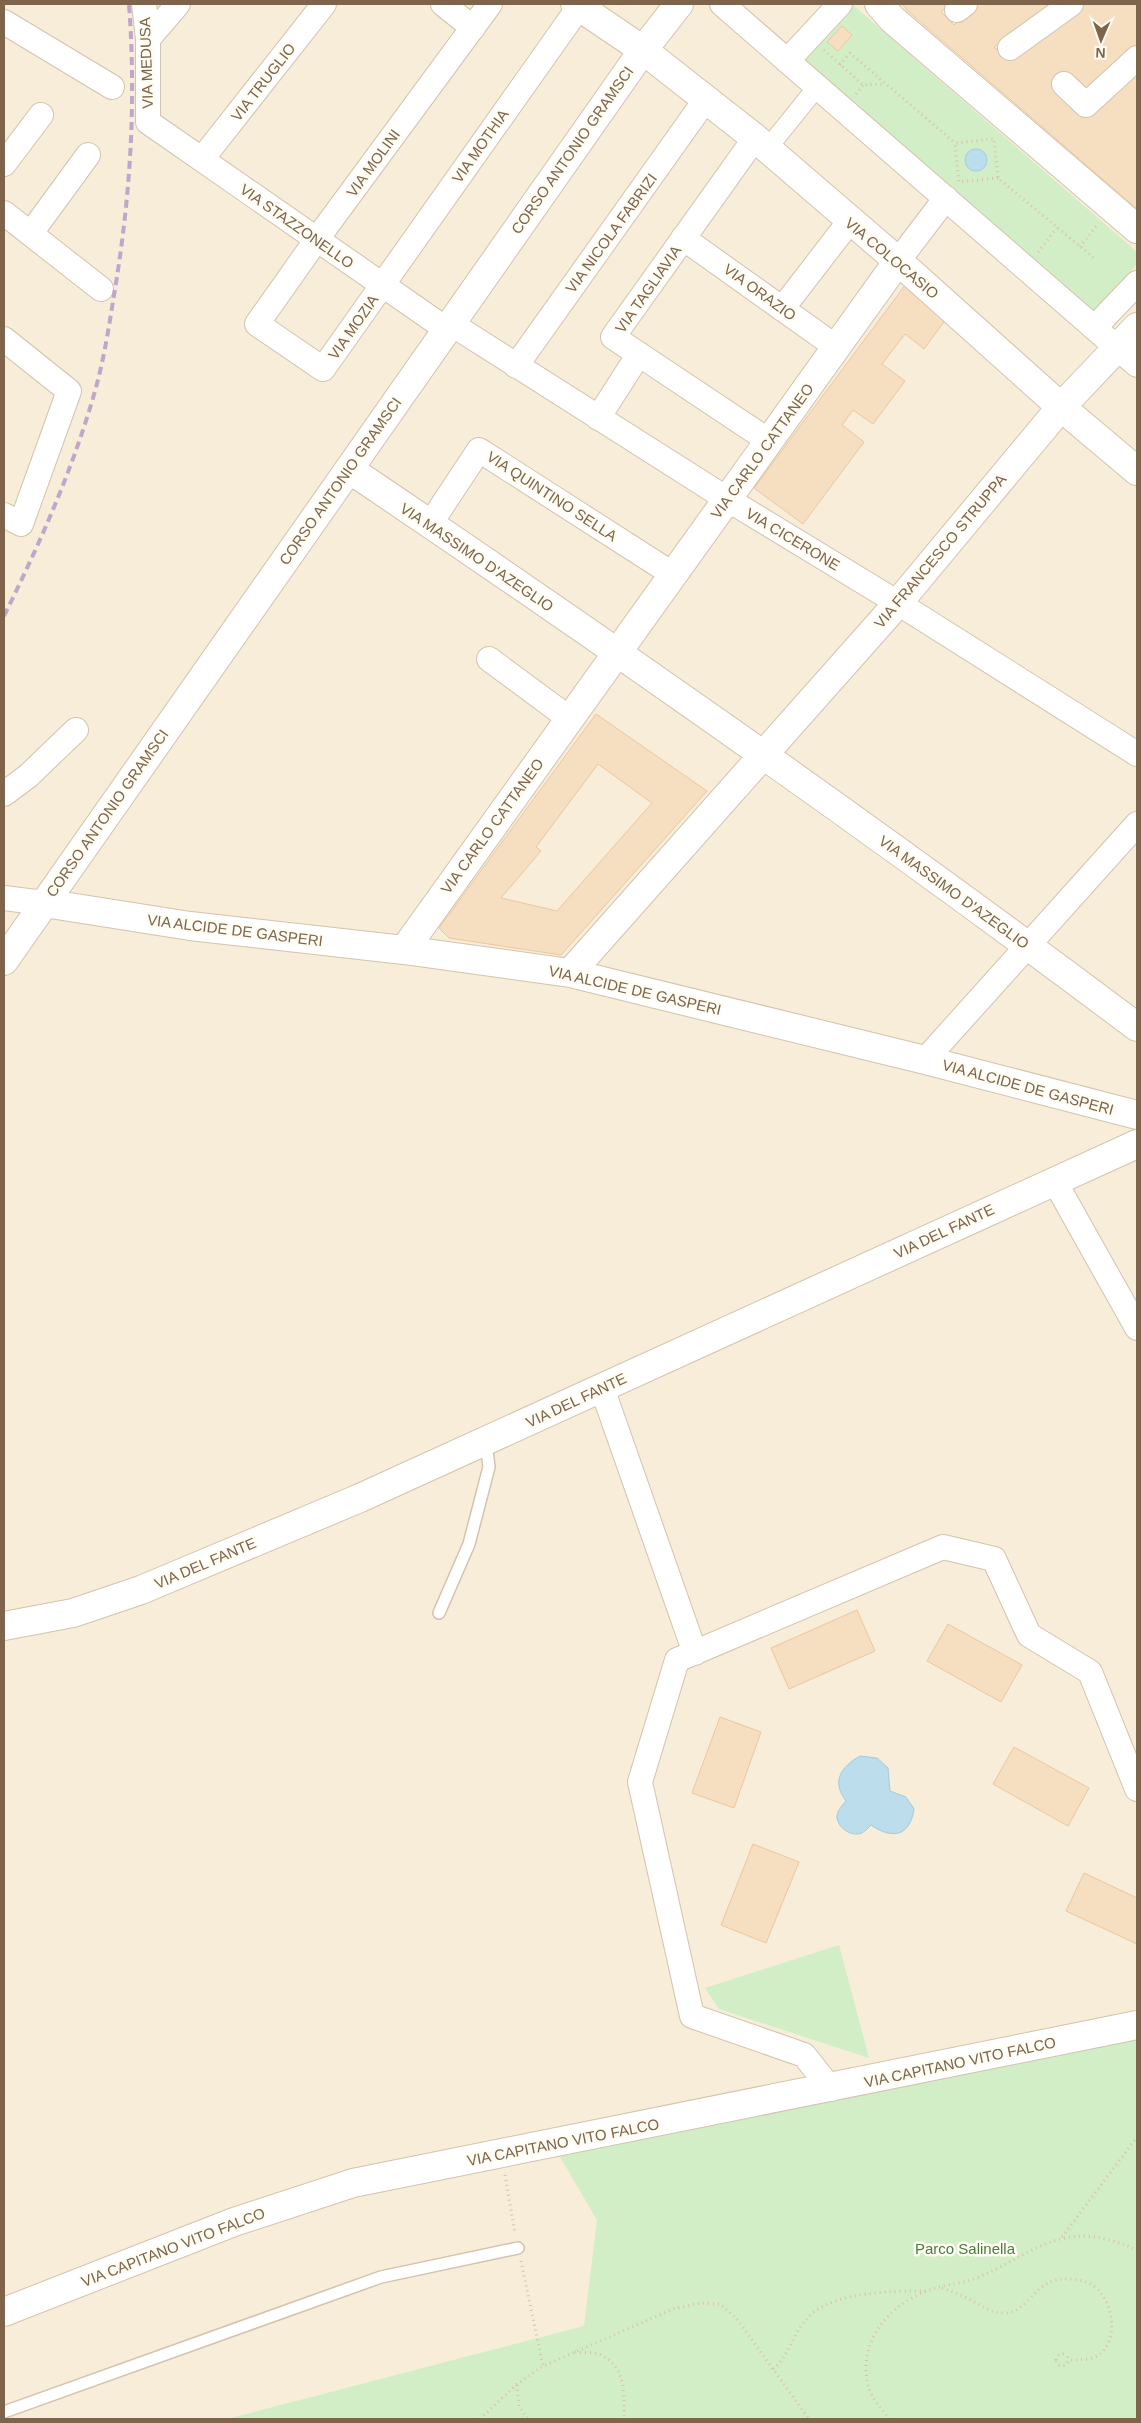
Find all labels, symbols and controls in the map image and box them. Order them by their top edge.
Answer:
north arrow [1076,15,1126,65]
street label: VIA MEDUSA [136,17,156,109]
street label: VIA TRUGLIO [227,40,299,124]
text: N [1095,45,1106,61]
street label: CORSO ANTONIO GRAMSCI [508,63,636,237]
street label: VIA MOTHIA [448,106,512,186]
street label: VIA MOLINI [343,126,403,200]
street label: VIA NICOLA FABRIZI [562,170,660,296]
street label: VIA STAZZONELLO [237,180,357,272]
street label: VIA COLOCASIO [842,214,942,302]
street label: VIA TAGLIAVIA [612,242,684,336]
street label: VIA ORAZIO [721,260,799,324]
street label: VIA MOZIA [325,291,381,363]
street label: VIA CARLO CATTANEO [707,380,817,522]
street label: CORSO ANTONIO GRAMSCI [276,394,404,568]
street label: VIA QUINTINO SELLA [484,448,620,544]
street label: VIA FRANCESCO STRUPPA [871,471,1009,631]
street label: VIA MASSIMO D'AZEGLIO [397,499,557,615]
street label: VIA CICERONE [743,504,843,574]
street label: CORSO ANTONIO GRAMSCI [43,726,171,900]
street label: VIA CARLO CATTANEO [437,755,547,897]
street label: VIA MASSIMO D'AZEGLIO [876,832,1032,952]
street label: VIA ALCIDE DE GASPERI [146,911,324,949]
street label: VIA ALCIDE DE GASPERI [547,962,723,1018]
street label: VIA ALCIDE DE GASPERI [940,1056,1116,1118]
street label: VIA DEL FANTE [891,1200,997,1262]
street label: VIA DEL FANTE [523,1369,629,1431]
street label: VIA DEL FANTE [152,1534,258,1592]
street label: VIA CAPITANO VITO FALCO [863,2033,1057,2091]
street label: VIA CAPITANO VITO FALCO [466,2115,660,2169]
street label: VIA CAPITANO VITO FALCO [79,2204,267,2290]
park label: Parco Salinella [915,2240,1016,2257]

